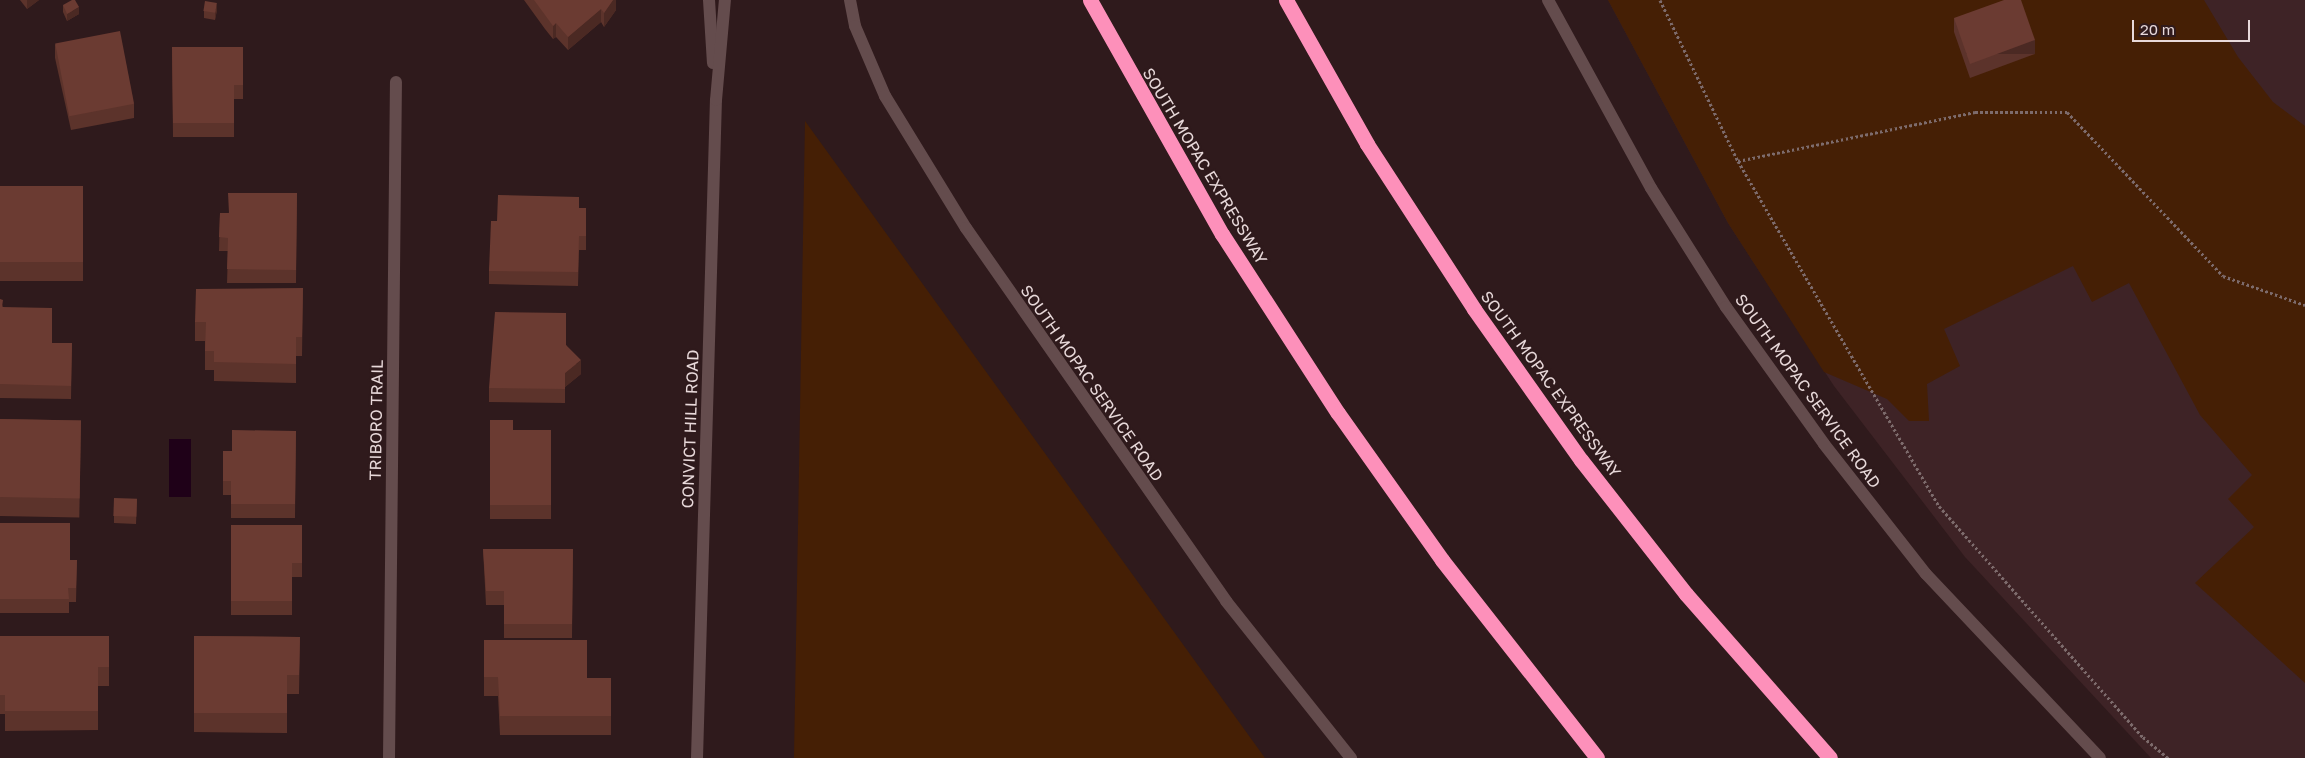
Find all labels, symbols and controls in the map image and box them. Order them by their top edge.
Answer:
scale bar [2135,10,2252,42]
text: 20 m [2140,20,2175,38]
street label: SOUTH MOPAC EXPRESSWAY [1139,64,1271,268]
street label: SOUTH MOPAC SERVICE ROAD [1017,281,1167,485]
street label: SOUTH MOPAC EXPRESSWAY [1477,287,1625,481]
street label: SOUTH MOPAC SERVICE ROAD [1731,290,1885,492]
street label: CONVICT HILL ROAD [678,349,702,509]
street label: TRIBORO TRAIL [365,359,387,481]

